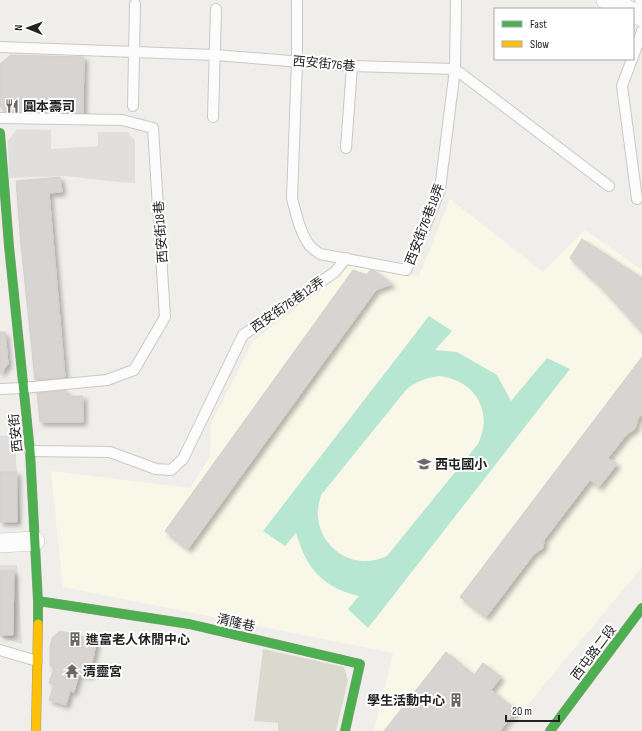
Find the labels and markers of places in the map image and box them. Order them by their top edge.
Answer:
restaurant icon: 圓本壽司 [4,98,20,114]
place label: 圓本壽司 [23,99,75,115]
school or university icon: 西屯國小 [416,456,432,472]
place label: 西屯國小 [435,457,488,473]
building icon: 進富老人休閒中心 [67,631,83,647]
place label: 進富老人休閒中心 [86,632,190,648]
temple icon: 清靈宮 [64,663,80,679]
place label: 清靈宮 [83,664,122,680]
building icon: 學生活動中心 [448,692,464,708]
place label: 學生活動中心 [367,693,445,709]

